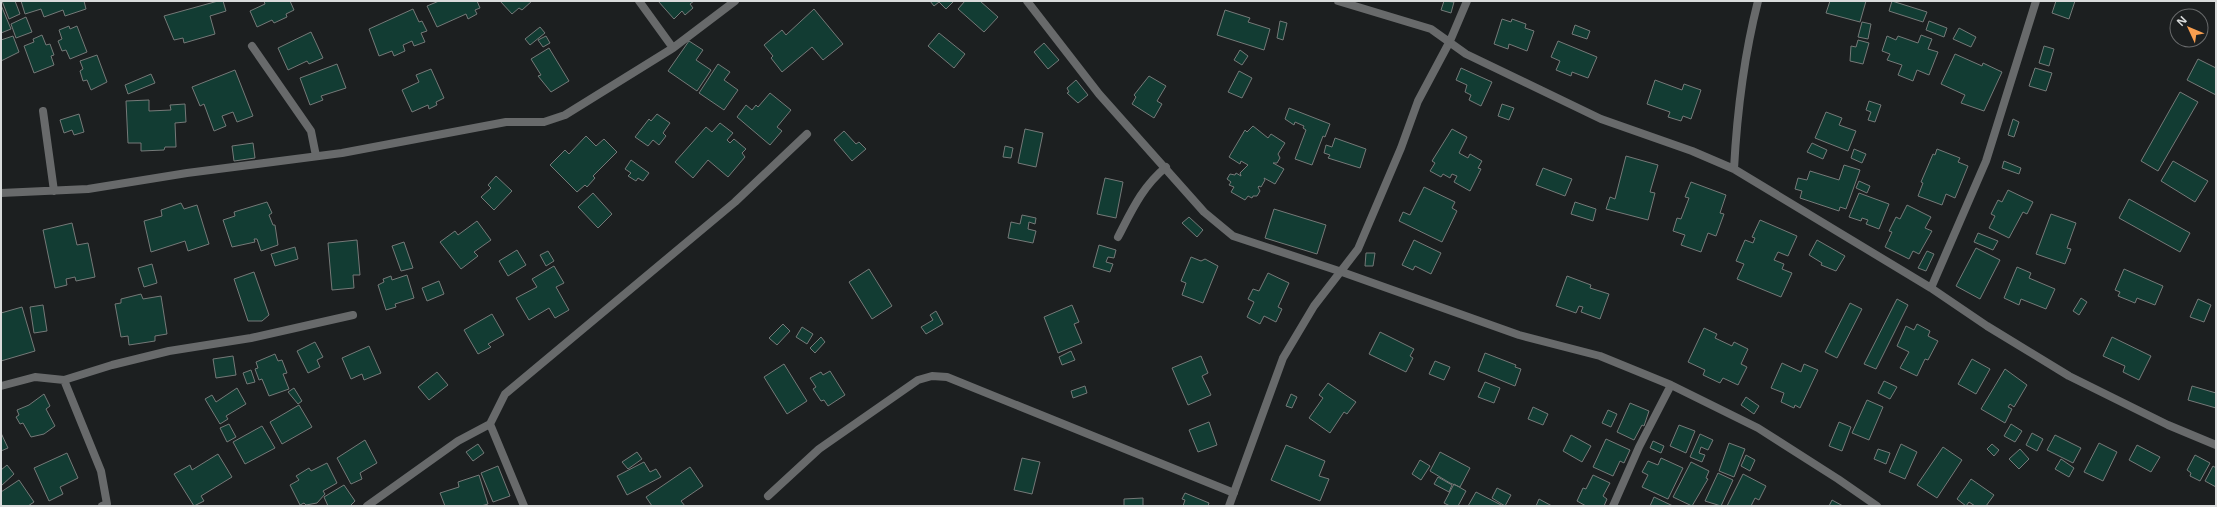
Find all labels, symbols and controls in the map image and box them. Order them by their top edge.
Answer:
north arrow [2169,8,2209,48]
text: N [2173,12,2190,29]

